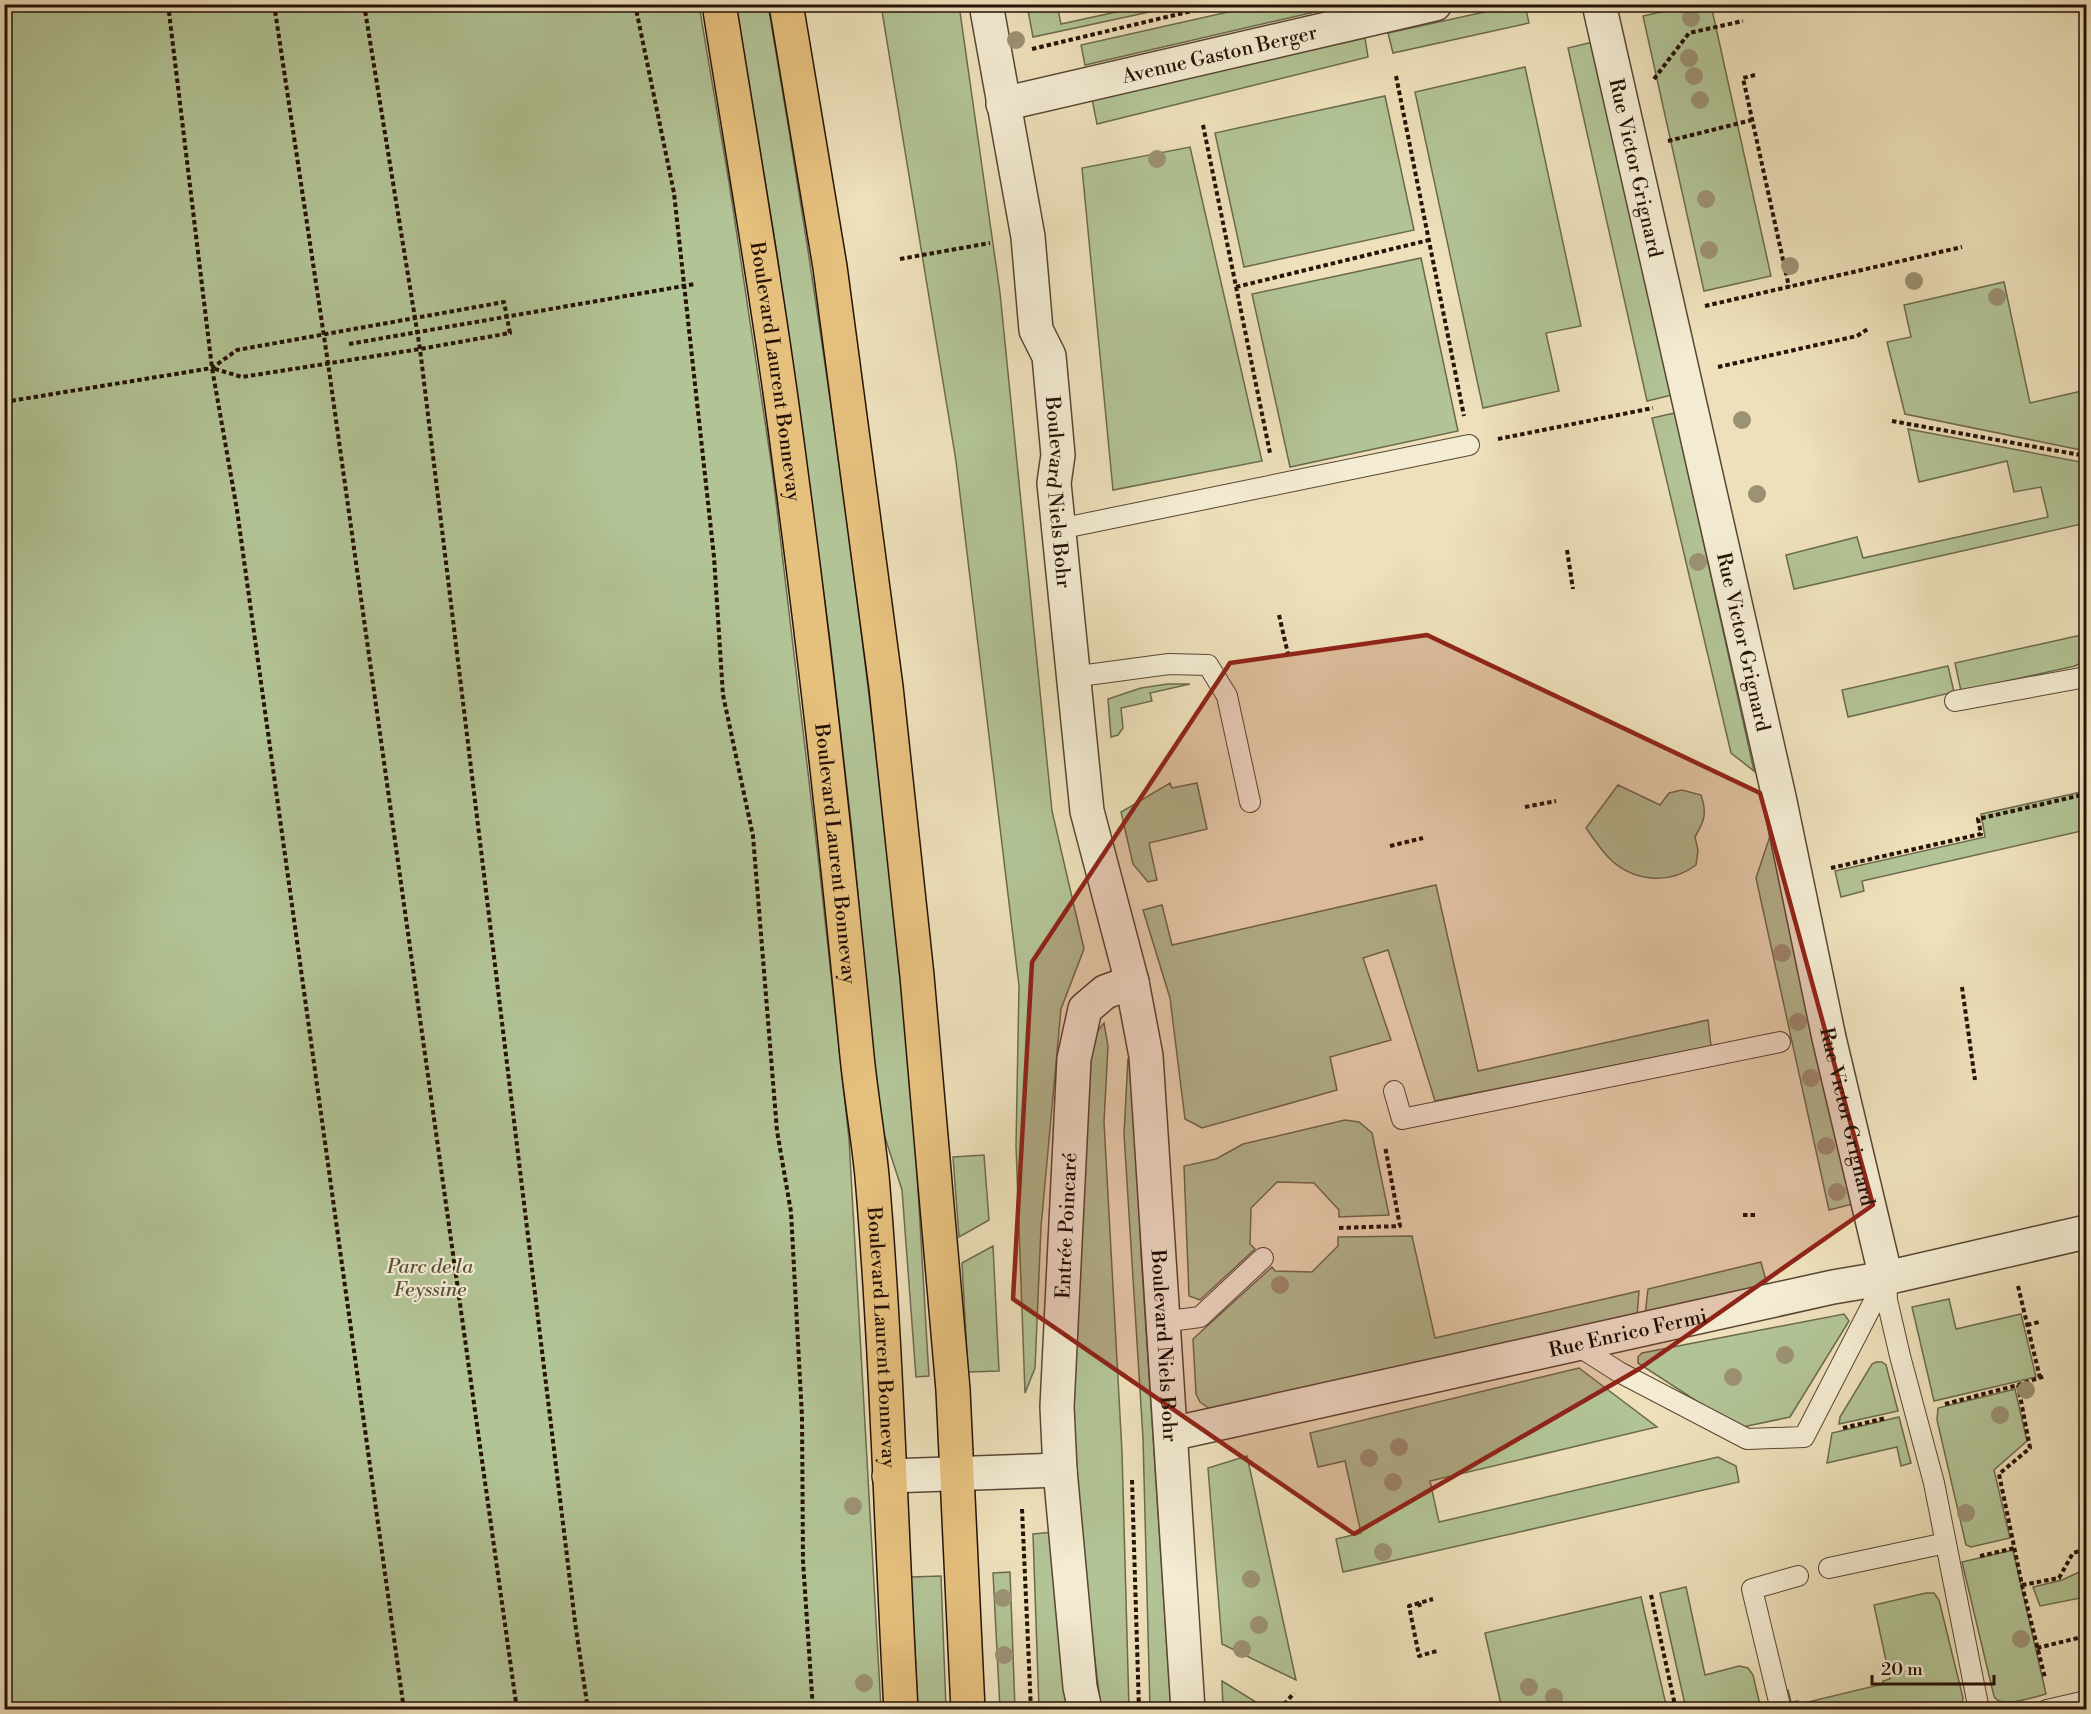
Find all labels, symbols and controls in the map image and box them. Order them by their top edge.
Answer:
street label: Avenue Gaston Berger [1119,21,1320,90]
street label: Rue Victor Grignard [1602,76,1667,261]
street label: Boulevard Laurent Bonnevay [743,239,806,503]
street label: Boulevard Niels Bohr [1039,394,1076,590]
street label: Rue Victor Grignard [1710,550,1775,735]
street label: Boulevard Laurent Bonnevay [808,721,861,986]
street label: Rue Victor Grignard [1813,1025,1880,1209]
street label: Entrée Poincaré [1051,1152,1083,1300]
street label: Boulevard Laurent Bonnevay [860,1205,901,1469]
street label: Boulevard Niels Bohr [1144,1248,1182,1443]
park label: Parc de la Feyssine [386,1255,474,1303]
street label: Rue Enrico Fermi [1547,1304,1710,1364]
scale bar [1872,1648,1994,1686]
text: 20 m [1881,1658,1923,1681]

